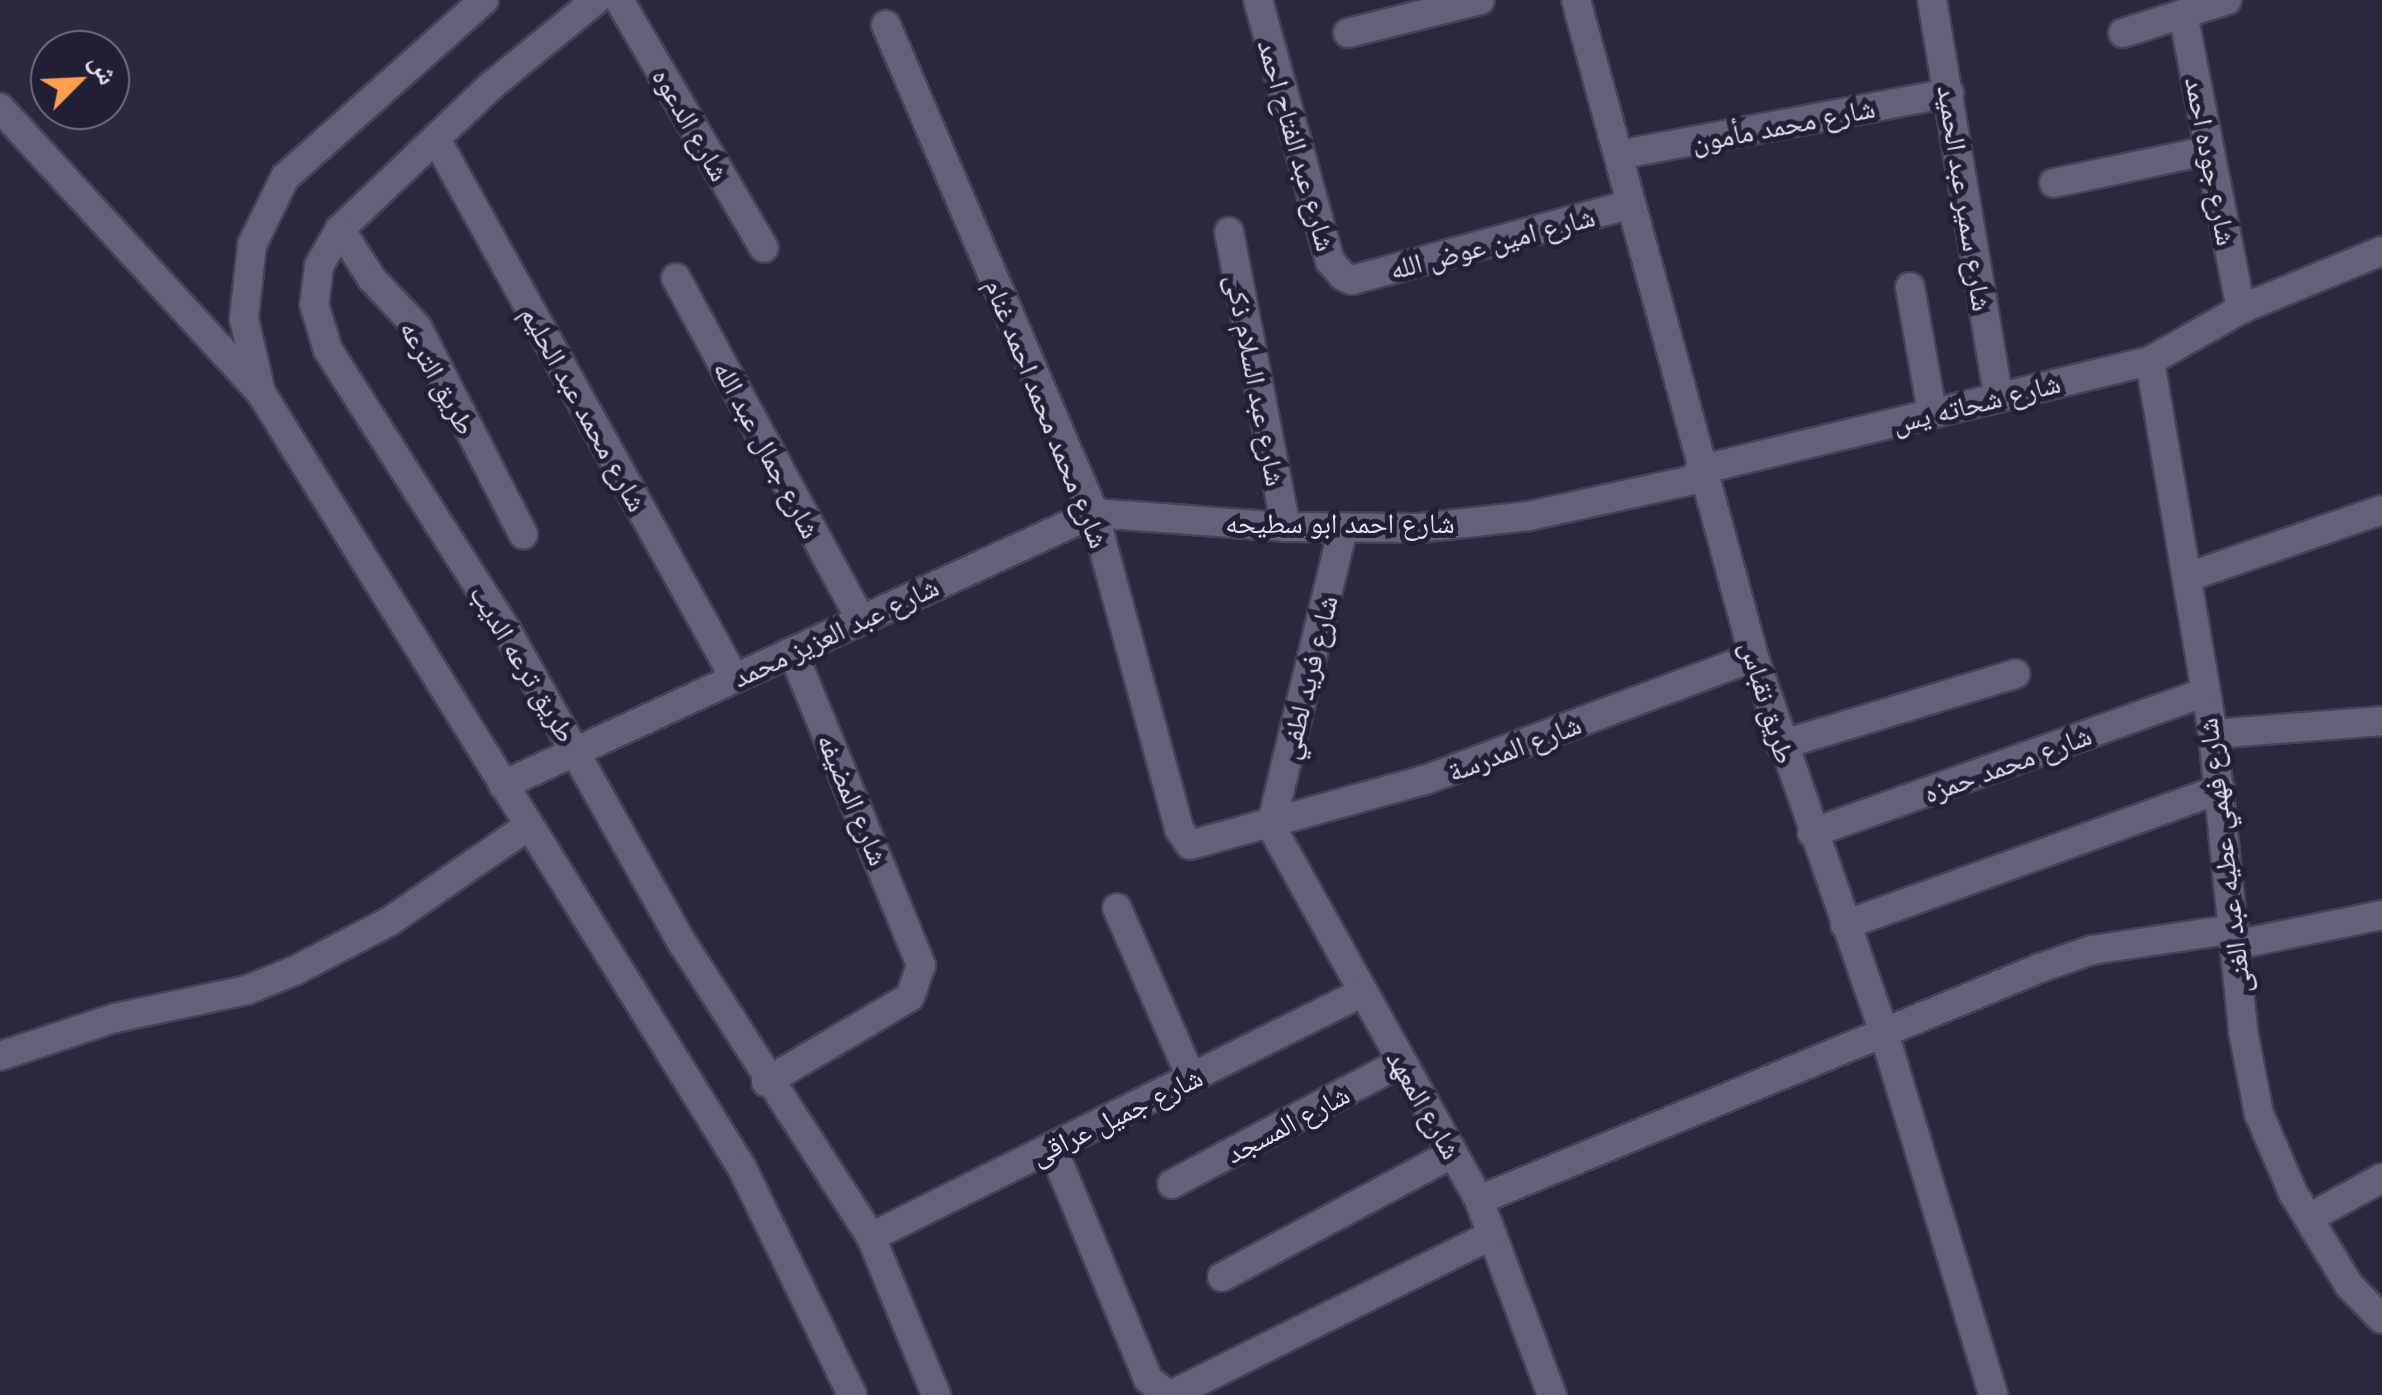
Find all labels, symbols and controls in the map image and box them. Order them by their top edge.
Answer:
north arrow [30,30,130,130]
street label: شارع عبد الفتاح احمد [1252,35,1344,255]
text: ش [82,47,129,90]
street label: شارع الدعوه [646,61,738,187]
street label: شارع جوده احمد [2179,74,2245,248]
street label: شارع سمير عبد الحميد [1932,83,2000,313]
street label: شارع محمد مأمون [1688,90,1878,158]
street label: شارع امين عوض الله [1386,198,1598,286]
street label: شارع عبد السلام ذكى [1220,271,1294,489]
street label: شارع محمد محمد احمد غنام [979,274,1117,552]
street label: شارع محمد عبد الحليم [515,299,655,517]
street label: طريق الترعه [394,314,484,440]
street label: شارع جمال عبد الله [707,355,829,543]
street label: شارع شحاته يس [1888,365,2064,439]
street label: شارع احمد ابو سطيحه [1225,505,1455,539]
street label: شارع عبد العزيز محمد [727,569,943,693]
street label: طريق ترعه الديب [464,578,584,748]
street label: شارع فريد لطفي [1270,592,1344,762]
street label: طريق نقباس [1734,636,1804,768]
street label: شارع المدرسة [1443,706,1585,788]
street label: شارع فهمي عطيه عبد الغنى [2189,716,2257,996]
street label: شارع محمد حمزه [1918,717,2096,809]
street label: شارع المضيفه [811,728,897,870]
street label: شارع المعهد [1380,1044,1470,1164]
street label: شارع جميل عراقى [1025,1059,1207,1171]
street label: شارع المسجد [1219,1076,1355,1170]

